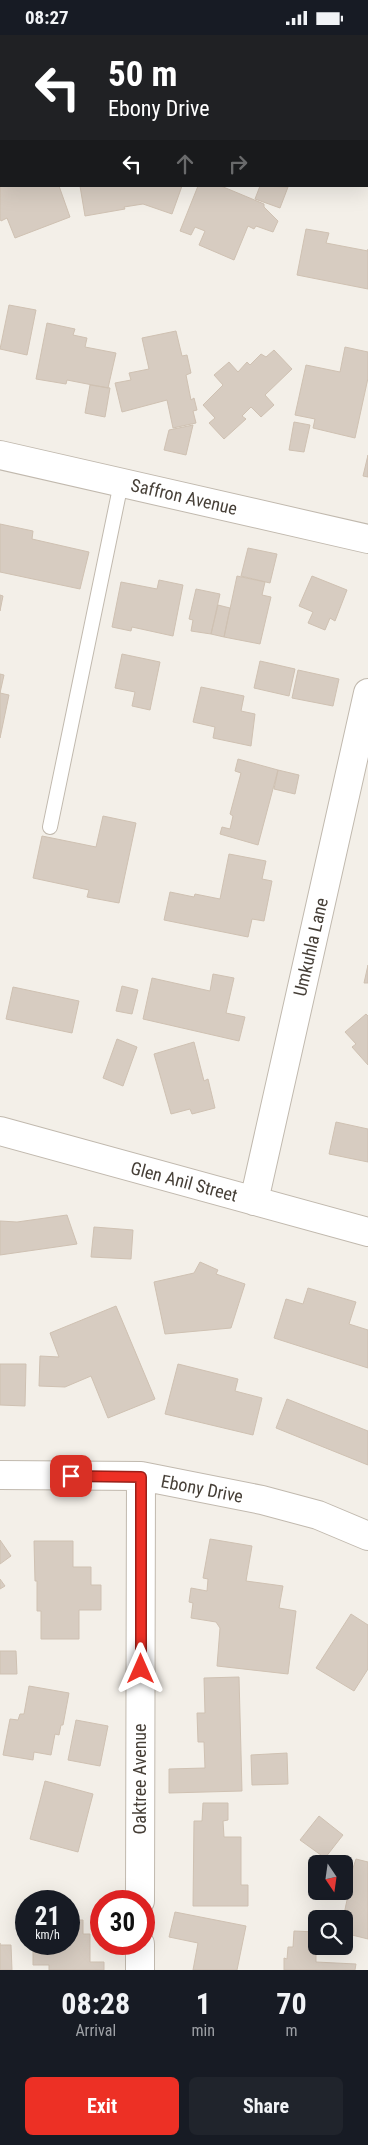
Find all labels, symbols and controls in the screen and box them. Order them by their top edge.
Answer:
text: 08:27 [25,6,69,29]
text: 50 m [108,54,177,95]
icon: left [25,55,90,120]
text: Ebony Drive [108,96,210,121]
icon: left [118,150,146,178]
icon: ahead [171,150,199,178]
icon: right [224,150,252,178]
street label: Saffron Avenue [129,474,239,519]
street label: Umkuhla Lane [289,896,332,998]
street label: Glen Anil Street [128,1157,240,1206]
pin [50,1455,92,1497]
icon: arrive [57,1462,85,1490]
street label: Ebony Drive [159,1470,245,1507]
position arrow [114,1642,166,1694]
street label: Oaktree Avenue [129,1723,150,1835]
north arrow [308,1855,352,1900]
map controls [308,1855,353,1955]
speed limit sign: 30 [90,1890,155,1955]
text: 21 [35,1902,60,1931]
button: search [308,1910,353,1955]
text: km/h [35,1928,60,1942]
text: 08:28 [61,1986,130,2021]
text: 1 [196,1986,211,2021]
text: 70 [276,1986,307,2021]
text: Arrival [75,2021,116,2040]
text: min [192,2021,215,2040]
text: m [285,2021,298,2040]
button: Exit [25,2077,179,2135]
button: Share [189,2077,343,2135]

